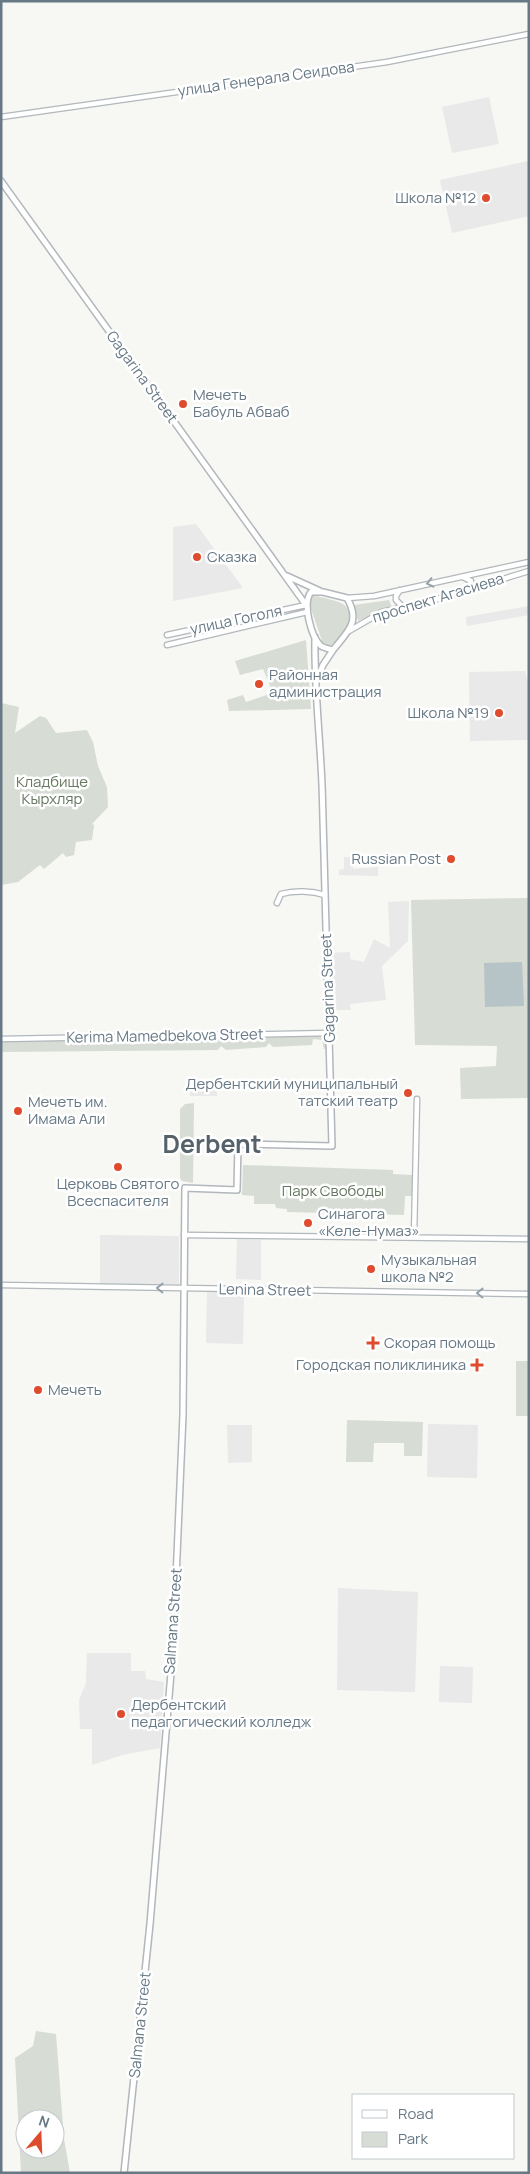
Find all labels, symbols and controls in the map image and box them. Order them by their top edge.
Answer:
street label: улица Генерала Сеидова [176,56,356,101]
place label: Школа №12 [395,187,476,208]
marker: Школа №12 [480,192,492,204]
street label: Gagarina Street [102,326,183,427]
place label: Мечеть Бабуль Абваб [193,384,290,422]
marker: Мечеть Бабуль Абваб [177,398,189,410]
place label: Сказка [207,546,257,567]
marker: Сказка [191,551,203,563]
street label: проспект Агасиева [370,568,506,628]
one-way arrow [425,577,434,588]
street label: улица Гоголя [188,600,284,640]
place label: Районная администрация [269,664,382,702]
marker: Районная администрация [253,678,265,690]
place label: Школа №19 [408,702,489,723]
marker: Школа №19 [493,707,505,719]
park label: Кладбище Кырхляр [16,771,88,809]
place label: Russian Post [351,848,441,869]
marker: Russian Post [445,853,457,865]
street label: Gagarina Street [315,933,340,1043]
street label: Kerima Mamedbekova Street [66,1023,264,1048]
place label: Дербентский муниципальный татский театр [185,1073,398,1111]
marker: Дербентский муниципальный татский театр [402,1087,414,1099]
place label: Мечеть им. Имама Али [28,1091,108,1129]
marker: Мечеть им. Имама Али [12,1105,24,1117]
district label: Derbent [162,1126,262,1161]
marker: Церковь Святого Всеспасителя [112,1161,124,1173]
place label: Церковь Святого Всеспасителя [57,1173,179,1211]
park label: Парк Свободы [282,1180,384,1201]
place label: Синагога «Келе-Нумаз» [318,1203,419,1241]
marker: Синагога «Келе-Нумаз» [302,1217,314,1229]
place label: Музыкальная школа №2 [381,1249,477,1287]
marker: Музыкальная школа №2 [365,1263,377,1275]
street label: Lenina Street [218,1278,312,1301]
one-way arrow [156,1283,164,1293]
one-way arrow [476,1288,484,1298]
place label: Скорая помощь [384,1332,496,1353]
marker: Скорая помощь [366,1336,380,1350]
place label: Городская поликлиника [296,1354,466,1375]
marker: Городская поликлиника [470,1358,484,1372]
place label: Мечеть [48,1379,102,1400]
marker: Мечеть [32,1384,44,1396]
street label: Salmana Street [158,1567,187,1675]
place label: Дербентский педагогический колледж [131,1694,312,1732]
marker: Дербентский педагогический колледж [115,1708,127,1720]
street label: Salmana Street [123,1971,156,2079]
legend [352,2094,515,2159]
text: Road [398,2103,434,2124]
north arrow [15,2109,65,2159]
text: N [37,2111,52,2132]
text: Park [398,2128,428,2149]

